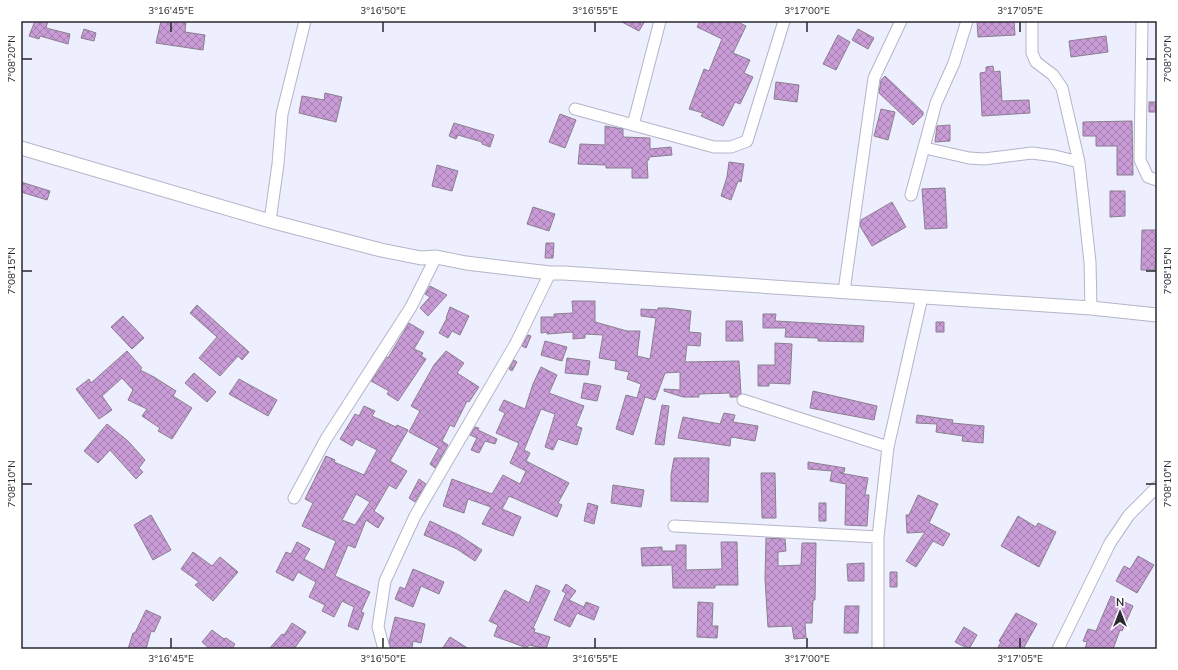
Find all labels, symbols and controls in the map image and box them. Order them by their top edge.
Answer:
text: 3°16'45"E [148,4,194,18]
text: 3°16'50"E [360,4,406,18]
text: 3°16'55"E [572,4,618,18]
text: 3°17'00"E [784,4,830,18]
text: 3°17'05"E [997,4,1043,18]
text: 7°08'20"N [5,35,19,83]
text: 7°08'20"N [1161,35,1175,83]
text: 7°08'15"N [5,247,19,295]
text: 7°08'15"N [1161,247,1175,295]
text: 7°08'10"N [5,460,19,508]
text: 7°08'10"N [1161,460,1175,508]
north arrow [1100,592,1140,632]
text: N [1116,595,1124,610]
text: 3°16'45"E [148,652,194,666]
text: 3°16'50"E [360,652,406,666]
text: 3°16'55"E [572,652,618,666]
text: 3°17'00"E [784,652,830,666]
text: 3°17'05"E [997,652,1043,666]

